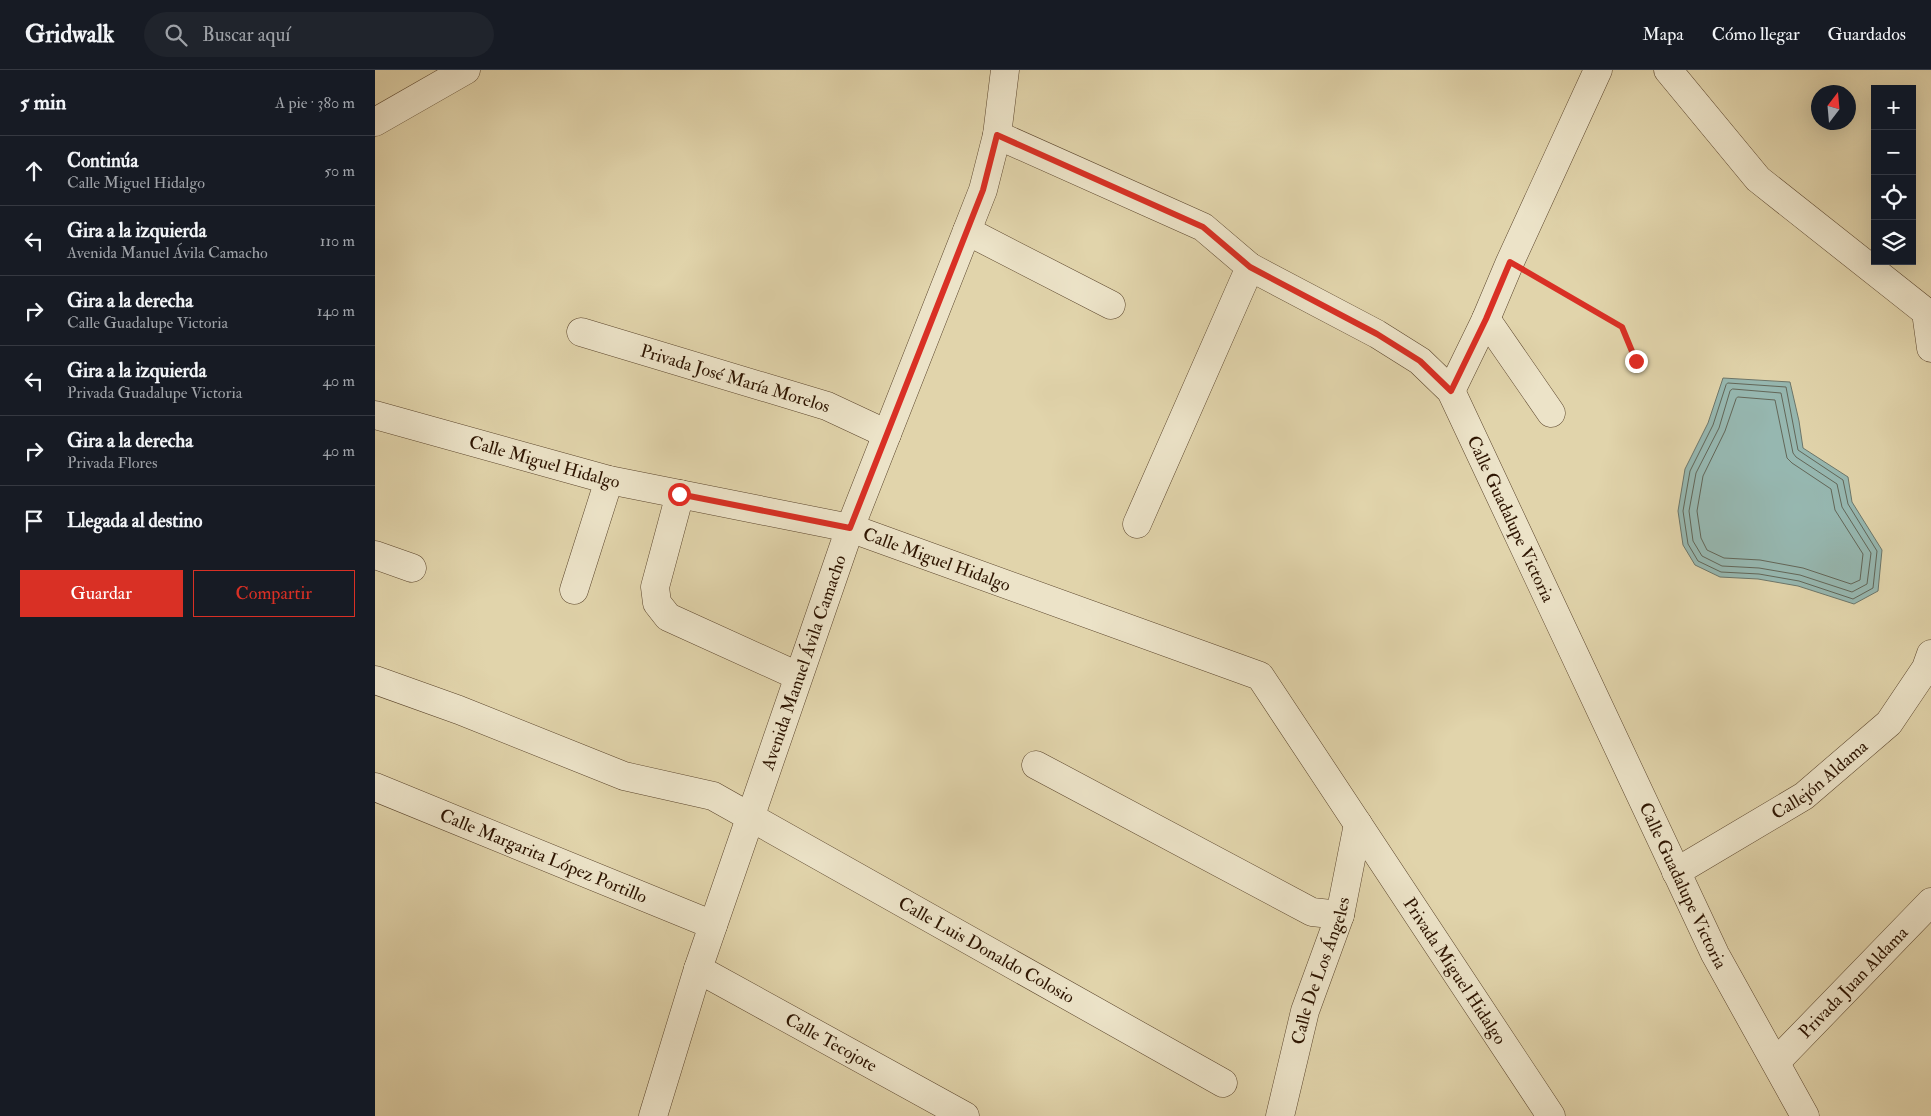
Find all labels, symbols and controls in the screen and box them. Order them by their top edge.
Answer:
search box [144,12,494,57]
text: Gridwalk [25,19,114,50]
icon: search [162,21,190,49]
text: Buscar aquí [202,23,290,47]
text: Mapa [1643,23,1684,46]
text: Cómo llegar [1712,23,1800,46]
text: Guardados [1828,23,1906,46]
north arrow [1811,85,1856,130]
map controls [1871,85,1916,265]
button: + [1871,85,1916,130]
text: 5 min [20,89,66,116]
text: A pie · 380 m [275,93,355,113]
button: − [1871,130,1916,175]
text: Continúa [67,149,138,173]
icon: ahead [20,157,48,185]
text: 50 m [324,161,355,181]
text: Calle Miguel Hidalgo [67,173,205,193]
button: locate [1871,175,1916,220]
text: Gira a la izquierda [67,219,206,243]
button: layers [1871,220,1916,265]
icon: left [20,227,48,255]
text: 110 m [320,231,355,251]
text: Avenida Manuel Ávila Camacho [67,243,268,263]
text: Gira a la derecha [67,289,193,313]
icon: right [20,297,48,325]
text: 140 m [317,301,355,321]
text: Calle Guadalupe Victoria [67,313,228,333]
street label: Privada José María Morelos [637,339,833,418]
route end [1625,350,1648,373]
text: Gira a la izquierda [67,359,206,383]
icon: left [20,367,48,395]
text: 40 m [322,371,355,391]
text: Privada Guadalupe Victoria [67,383,242,403]
text: Gira a la derecha [67,429,193,453]
street label: Calle Miguel Hidalgo [466,431,622,494]
street label: Calle Guadalupe Victoria [1462,432,1560,607]
icon: right [20,437,48,465]
text: 40 m [322,441,355,461]
text: Privada Flores [67,453,157,473]
route start [668,483,691,506]
icon: arrive [20,507,48,535]
text: Llegada al destino [67,509,202,533]
street label: Calle Miguel Hidalgo [860,523,1014,597]
street label: Avenida Manuel Ávila Camacho [756,552,852,774]
button: Guardar [20,570,183,617]
button: Compartir [193,570,355,617]
street label: Callejón Aldama [1767,735,1873,825]
street label: Calle Guadalupe Victoria [1633,799,1732,974]
street label: Calle Margarita López Portillo [436,804,651,909]
street label: Calle Luis Donaldo Colosio [894,892,1079,1009]
street label: Privada Miguel Hidalgo [1398,893,1512,1049]
street label: Calle De Los Ángeles [1286,895,1355,1047]
street label: Privada Juan Aldama [1794,921,1914,1044]
street label: Calle Tecojote [781,1008,881,1078]

